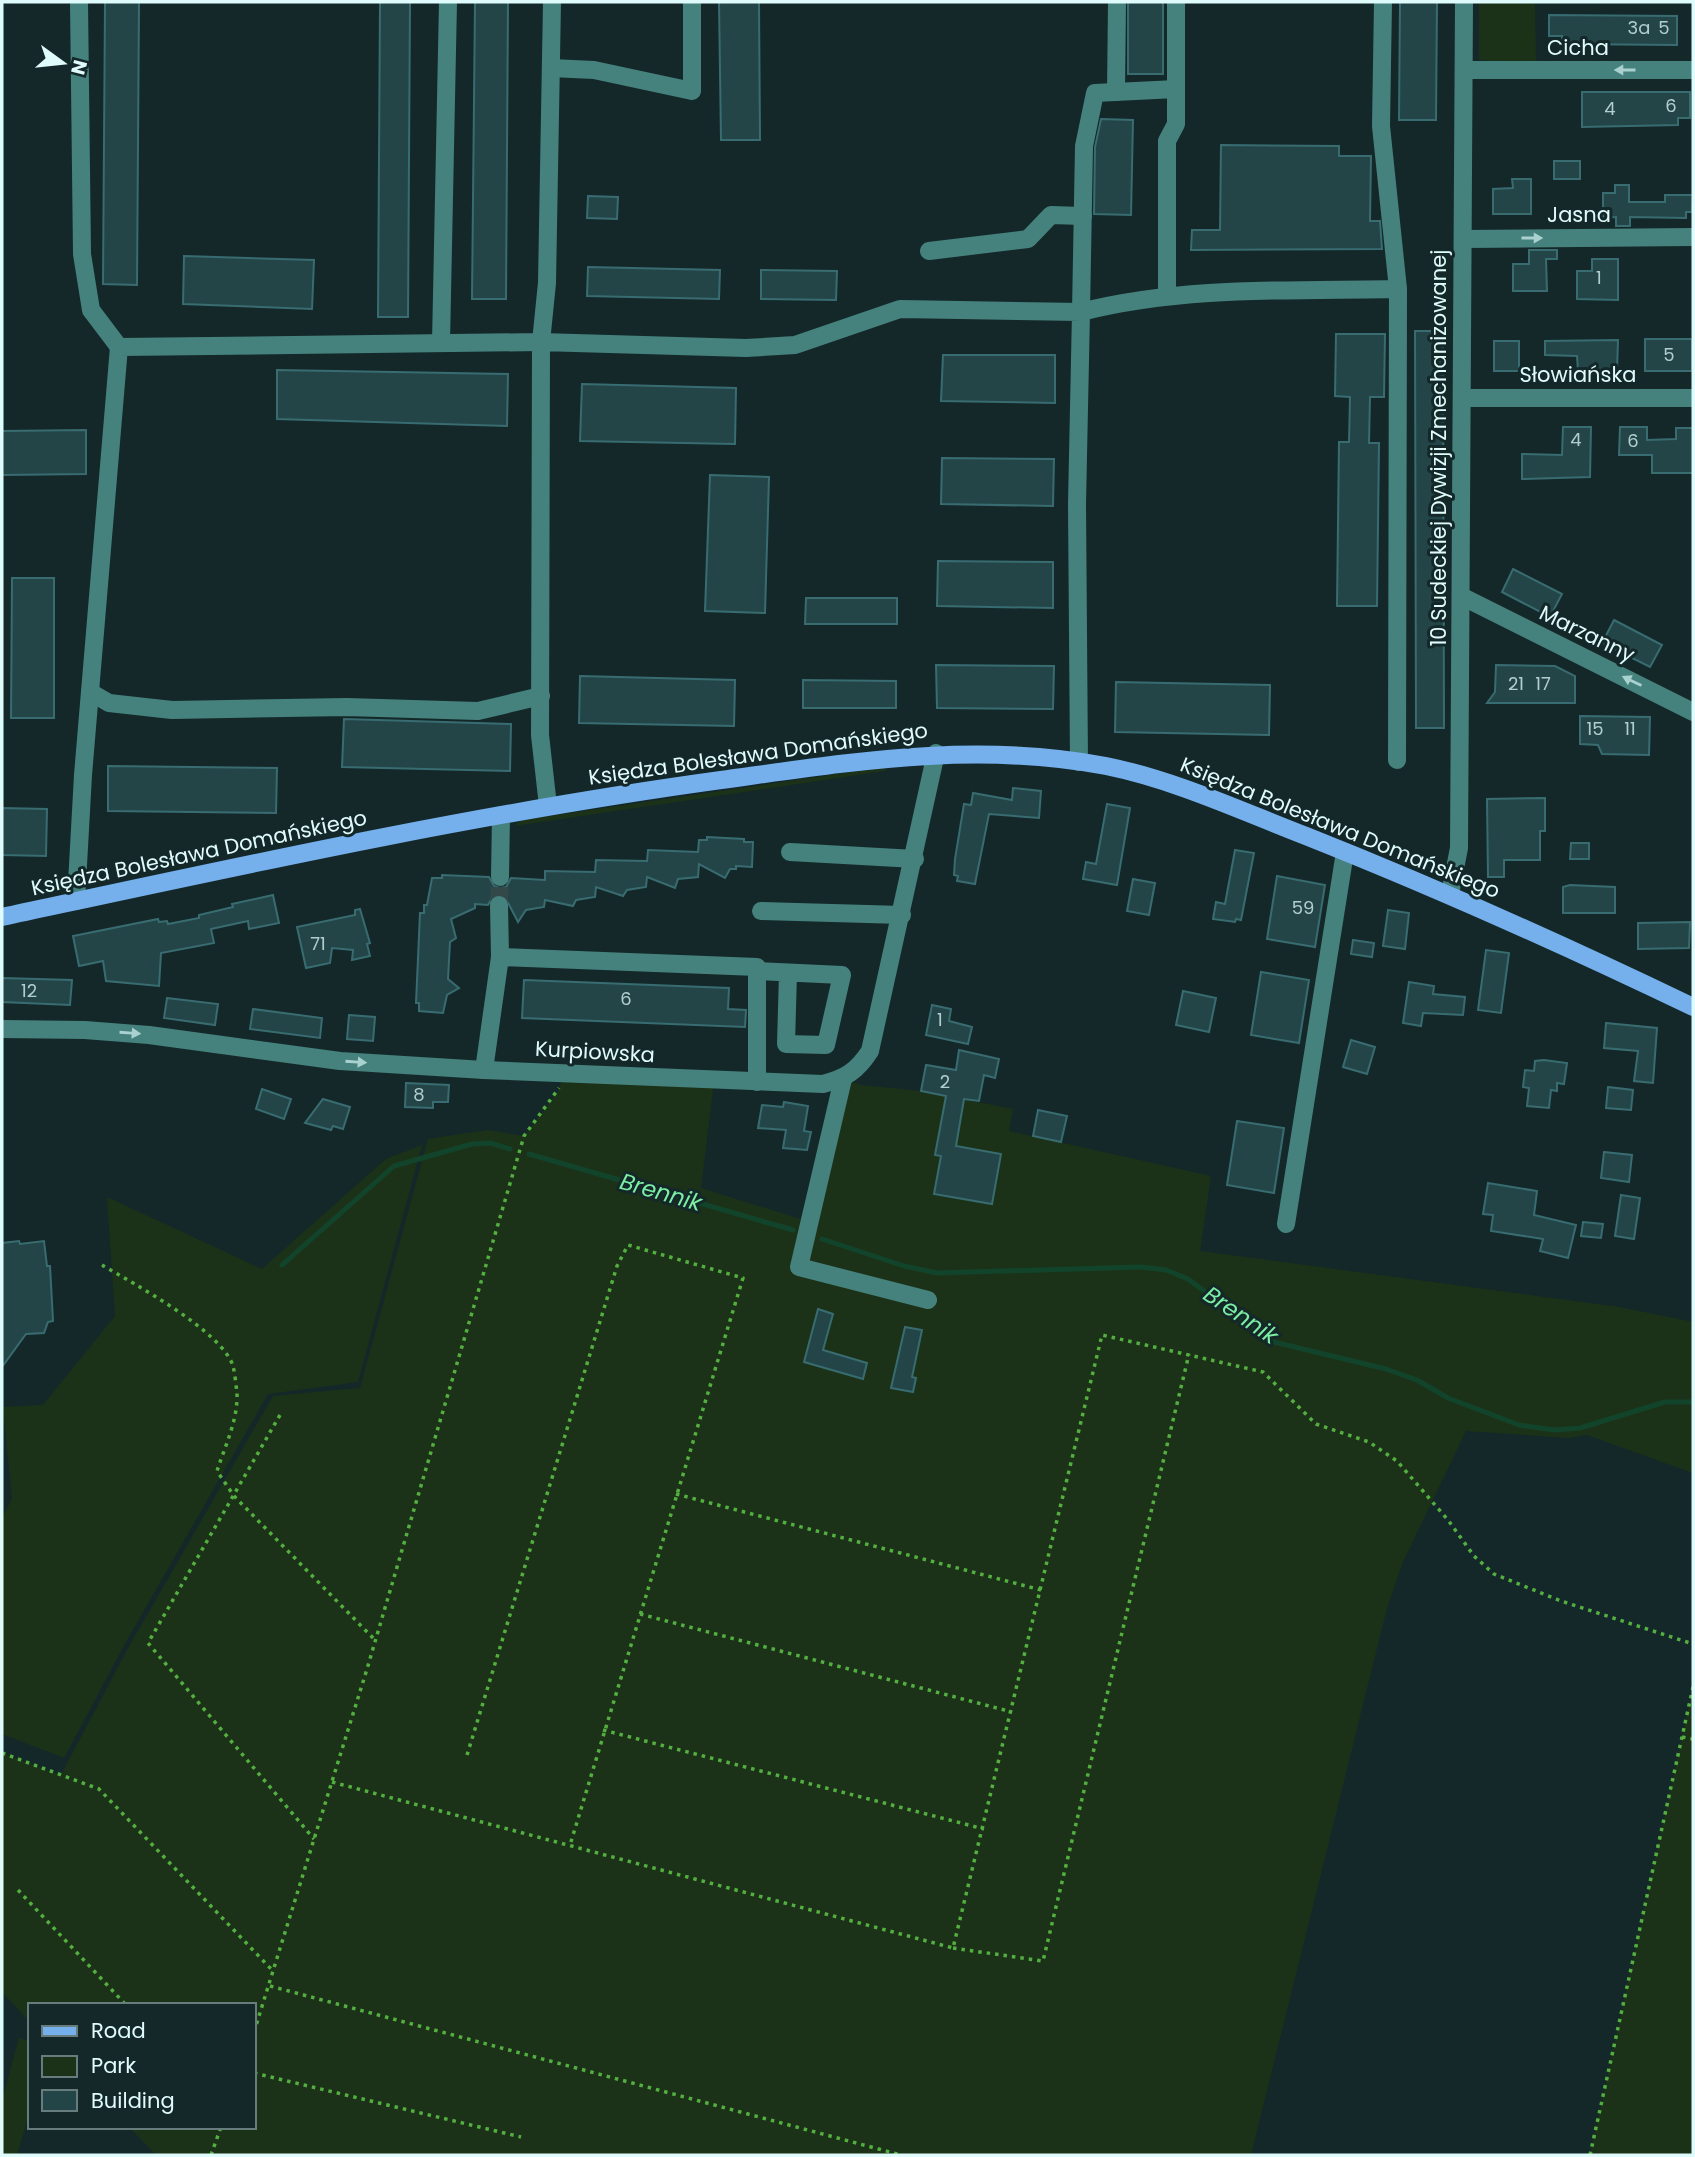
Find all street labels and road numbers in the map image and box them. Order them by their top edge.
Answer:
street label: Cicha [1547,33,1609,62]
street label: Jasna [1547,200,1611,229]
street label: 10 Sudeckiej Dywizji Zmechanizowanej [1424,250,1453,646]
street label: Słowiańska [1519,360,1637,389]
street label: Marzanny [1535,598,1640,669]
street label: Księdza Bolesława Domańskiego [586,715,929,792]
street label: Księdza Bolesława Domańskiego [1176,750,1504,905]
street label: Księdza Bolesława Domańskiego [28,803,369,902]
street label: Kurpiowska [534,1034,656,1069]

